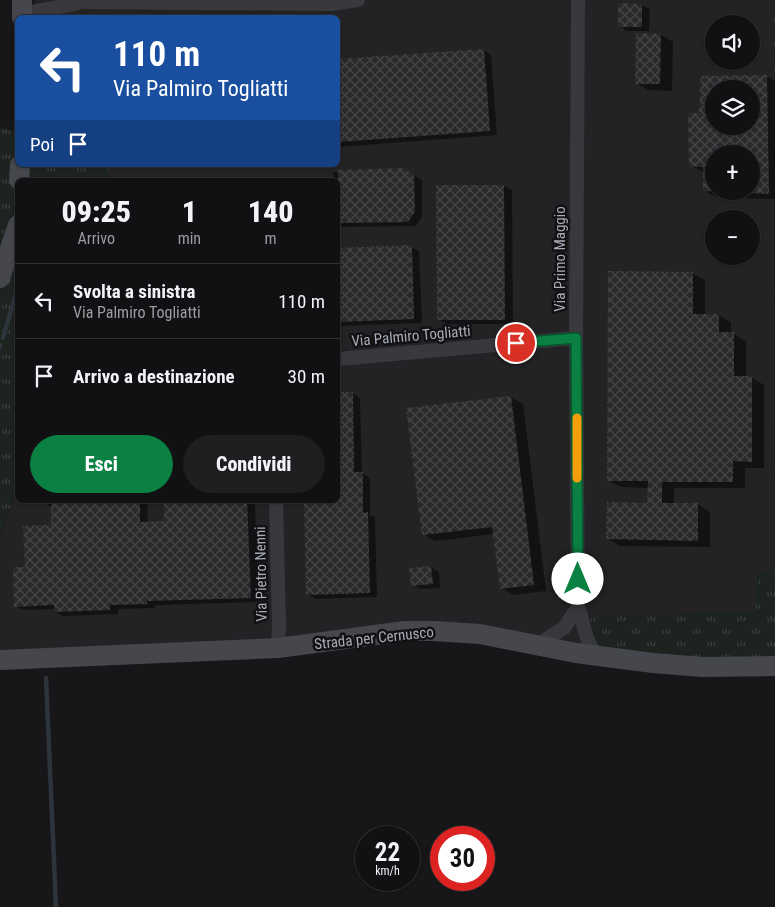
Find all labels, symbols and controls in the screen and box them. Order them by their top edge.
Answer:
map controls [705,15,760,265]
button: sound [705,15,760,70]
text: 110 m [113,34,200,75]
icon: left [30,35,95,100]
text: Via Palmiro Togliatti [113,76,288,101]
button: layers [705,80,760,135]
icon: arrive [64,130,92,158]
text: Poi [30,133,54,156]
button: + [705,145,760,200]
text: 09:25 [62,194,131,229]
text: 1 [182,194,197,229]
text: 140 [248,194,293,229]
street label: Via Primo Maggio [551,206,569,312]
button: − [705,210,760,265]
text: Arrivo [78,229,115,248]
text: min [178,229,201,248]
text: m [265,229,277,248]
text: Svolta a sinistra [73,280,195,303]
icon: left [30,287,58,315]
text: 110 m [278,290,325,313]
text: Via Palmiro Togliatti [73,303,201,322]
street label: Via Palmiro Togliatti [351,322,471,350]
pin [495,322,537,364]
icon: arrive [502,329,530,357]
icon: arrive [30,362,58,390]
text: Arrivo a destinazione [73,365,235,388]
text: 30 m [288,365,325,388]
button: Esci [30,435,173,493]
button: Condividi [183,435,325,493]
street label: Via Pietro Nenni [251,526,271,622]
position arrow [551,552,603,604]
street label: Strada per Cernusco [313,623,435,653]
speed limit sign: 30 [430,826,495,891]
text: 22 [375,838,400,867]
text: km/h [375,864,400,878]

